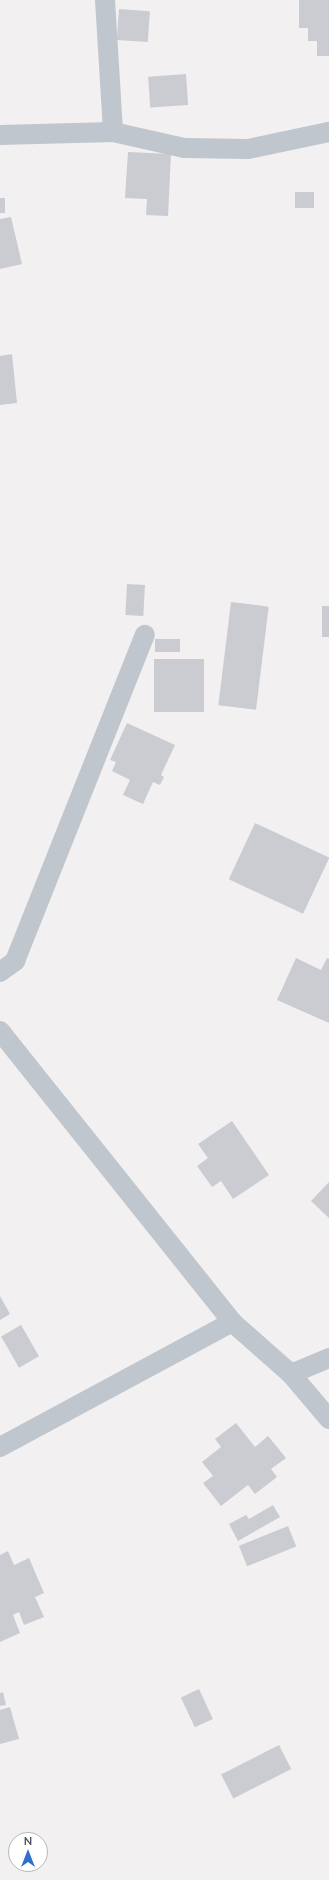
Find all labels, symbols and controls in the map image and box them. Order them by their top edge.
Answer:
north arrow [8,1832,48,1872]
text: N [24,1834,32,1847]

